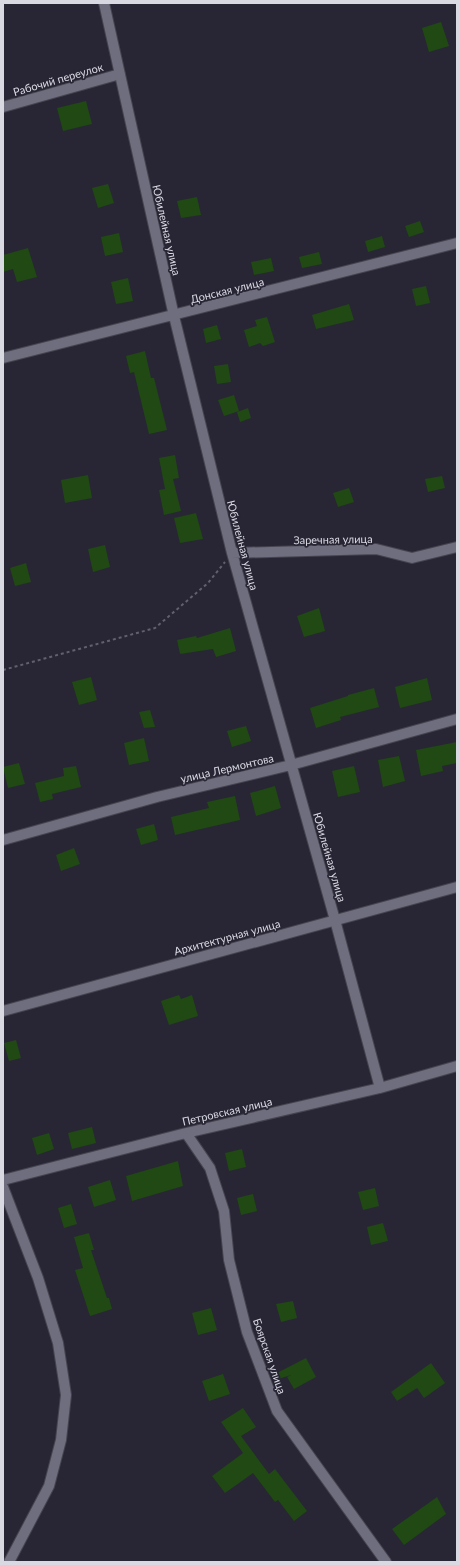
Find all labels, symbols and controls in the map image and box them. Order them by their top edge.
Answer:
street label: Рабочий переулок [11,60,105,98]
street label: Юбилейная улица [150,183,184,277]
street label: Донская улица [189,275,265,305]
street label: Юбилейная улица [225,499,261,591]
street label: Заречная улица [293,532,373,546]
street label: улица Лермонтова [179,751,275,785]
street label: Юбилейная улица [311,811,349,903]
street label: Архитектурная улица [173,917,281,957]
street label: Петровская улица [181,1094,273,1128]
street label: Боярская улица [251,1316,289,1396]

